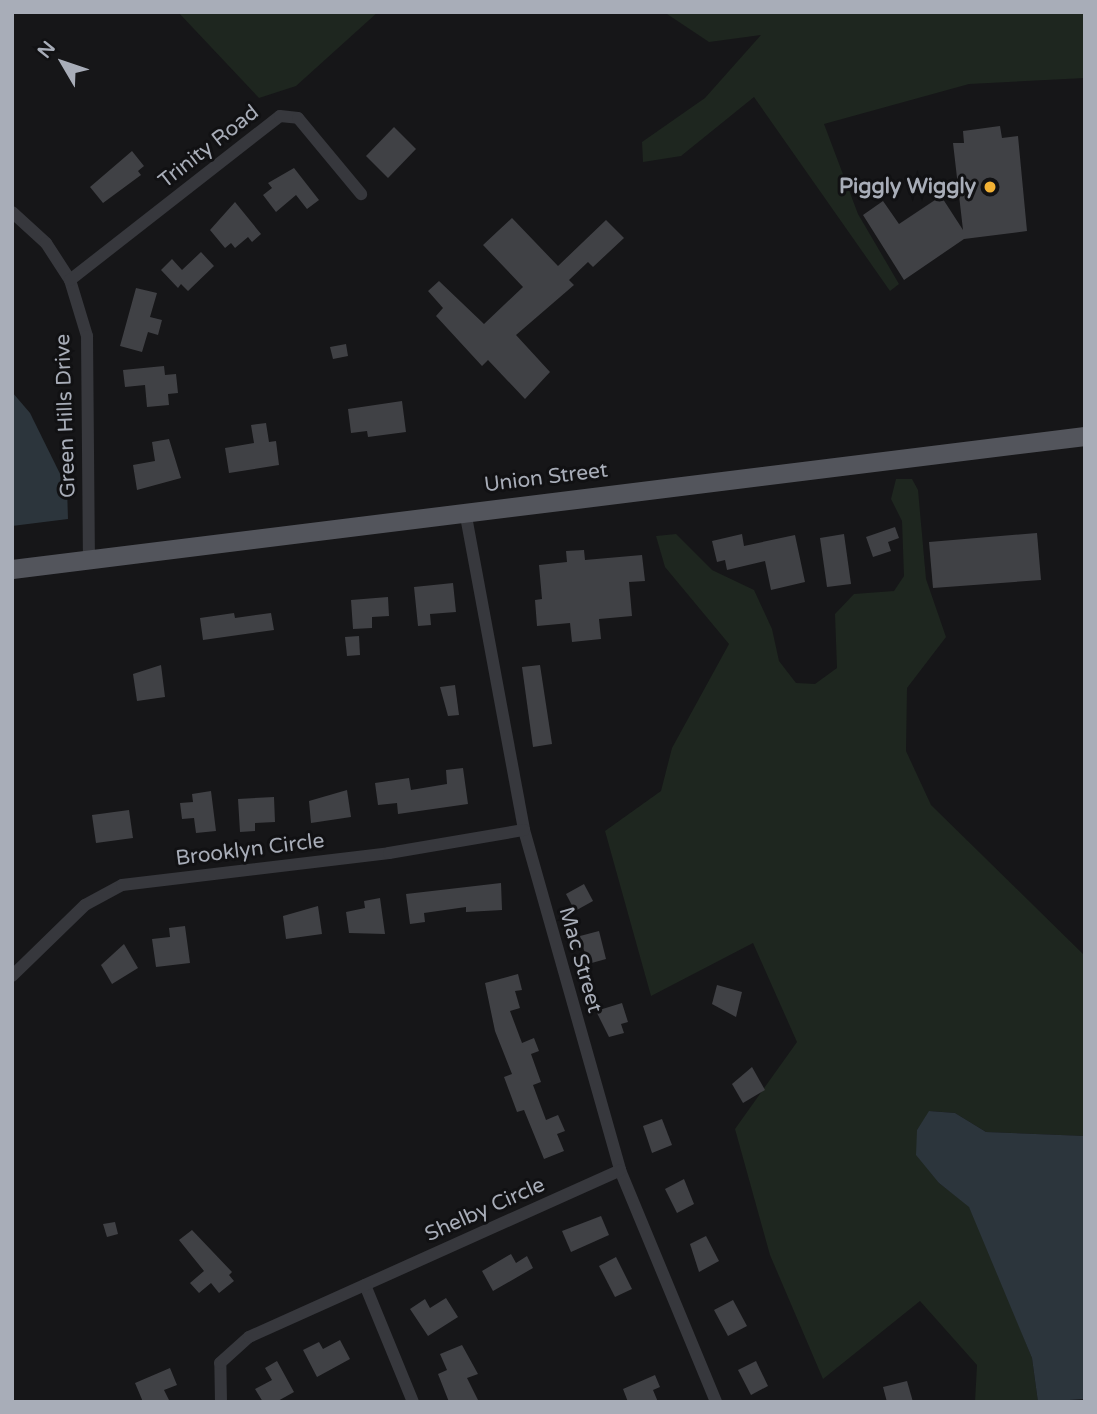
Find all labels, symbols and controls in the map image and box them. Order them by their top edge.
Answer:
north arrow [28,28,98,98]
text: N [33,37,60,63]
street label: Trinity Road [154,100,264,194]
place label: Piggly Wiggly [839,174,976,200]
marker: Piggly Wiggly [982,179,998,195]
street label: Green Hills Drive [51,333,81,499]
street label: Union Street [483,458,609,498]
street label: Brooklyn Circle [174,828,326,872]
street label: Mac Street [553,904,607,1016]
street label: Shelby Circle [421,1172,549,1248]

